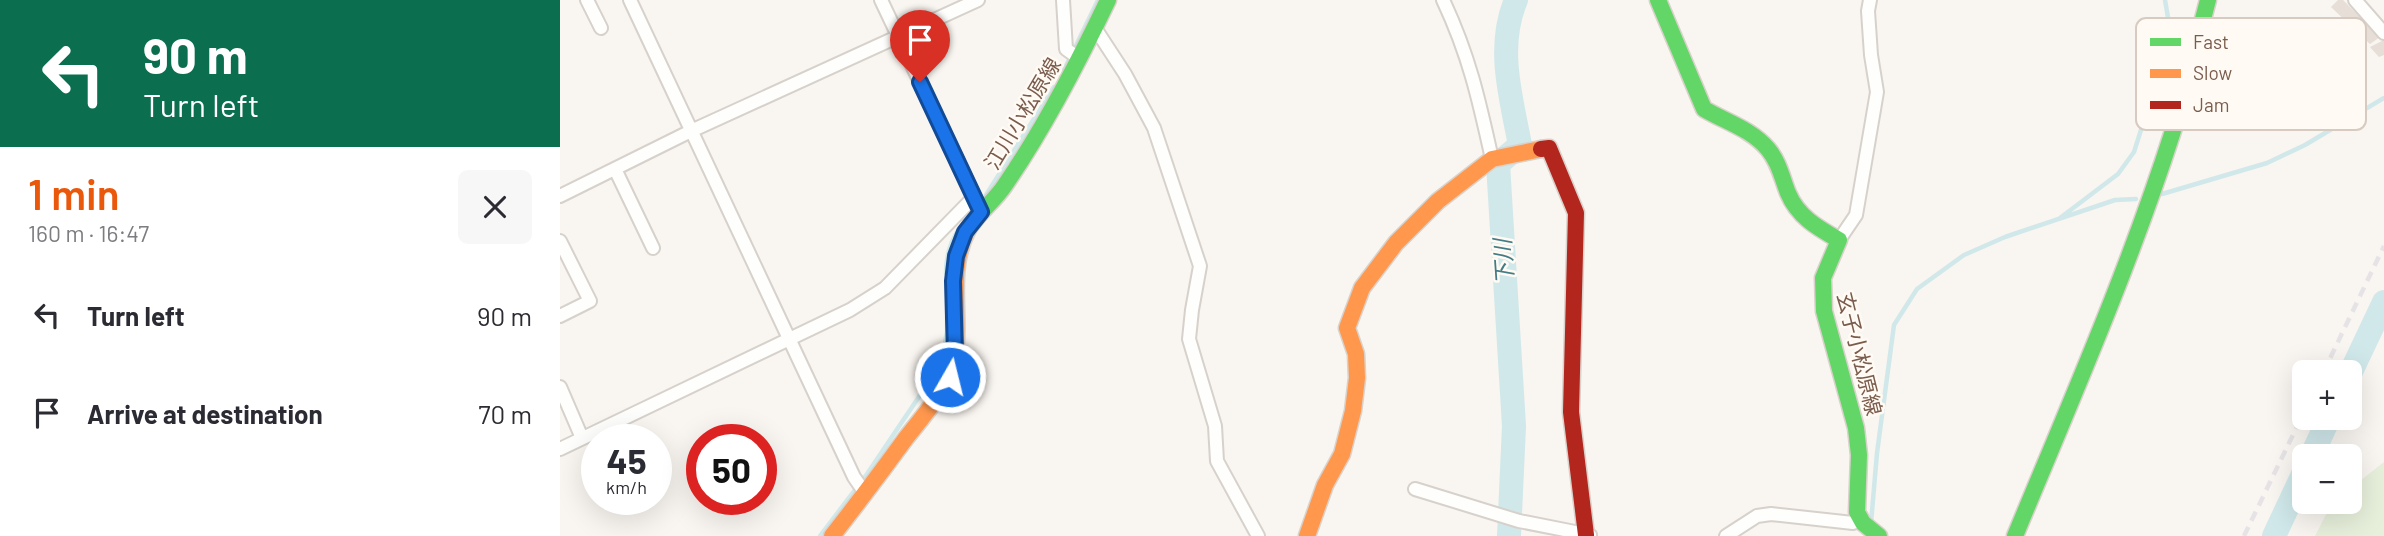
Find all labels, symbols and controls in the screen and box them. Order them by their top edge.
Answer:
pin [890,10,950,82]
legend [2136,18,2366,130]
icon: arrive [901,21,939,59]
text: 90 m [143,25,248,84]
icon: left [28,28,119,119]
text: Fast [2193,30,2229,53]
street label: 江川小松原線 [979,53,1065,174]
text: Slow [2193,61,2232,84]
text: Turn left [143,85,260,123]
text: Jam [2193,93,2229,116]
text: 1 min [28,168,120,218]
button: close [458,170,532,244]
text: 160 m · 16:47 [28,219,149,247]
water label: 下川 [1487,235,1519,286]
street label: 玄子小松原線 [1833,289,1888,418]
icon: left [28,296,66,334]
text: Turn left [87,300,185,331]
text: 90 m [477,300,532,331]
position arrow [913,340,987,414]
map controls [2292,360,2362,514]
button: + [2292,360,2362,430]
icon: arrive [28,394,66,432]
text: Arrive at destination [87,398,323,429]
text: 70 m [478,398,532,429]
speed limit sign: 50 [686,424,777,515]
text: 45 [606,439,647,481]
button: − [2292,444,2362,514]
text: km/h [606,476,647,498]

